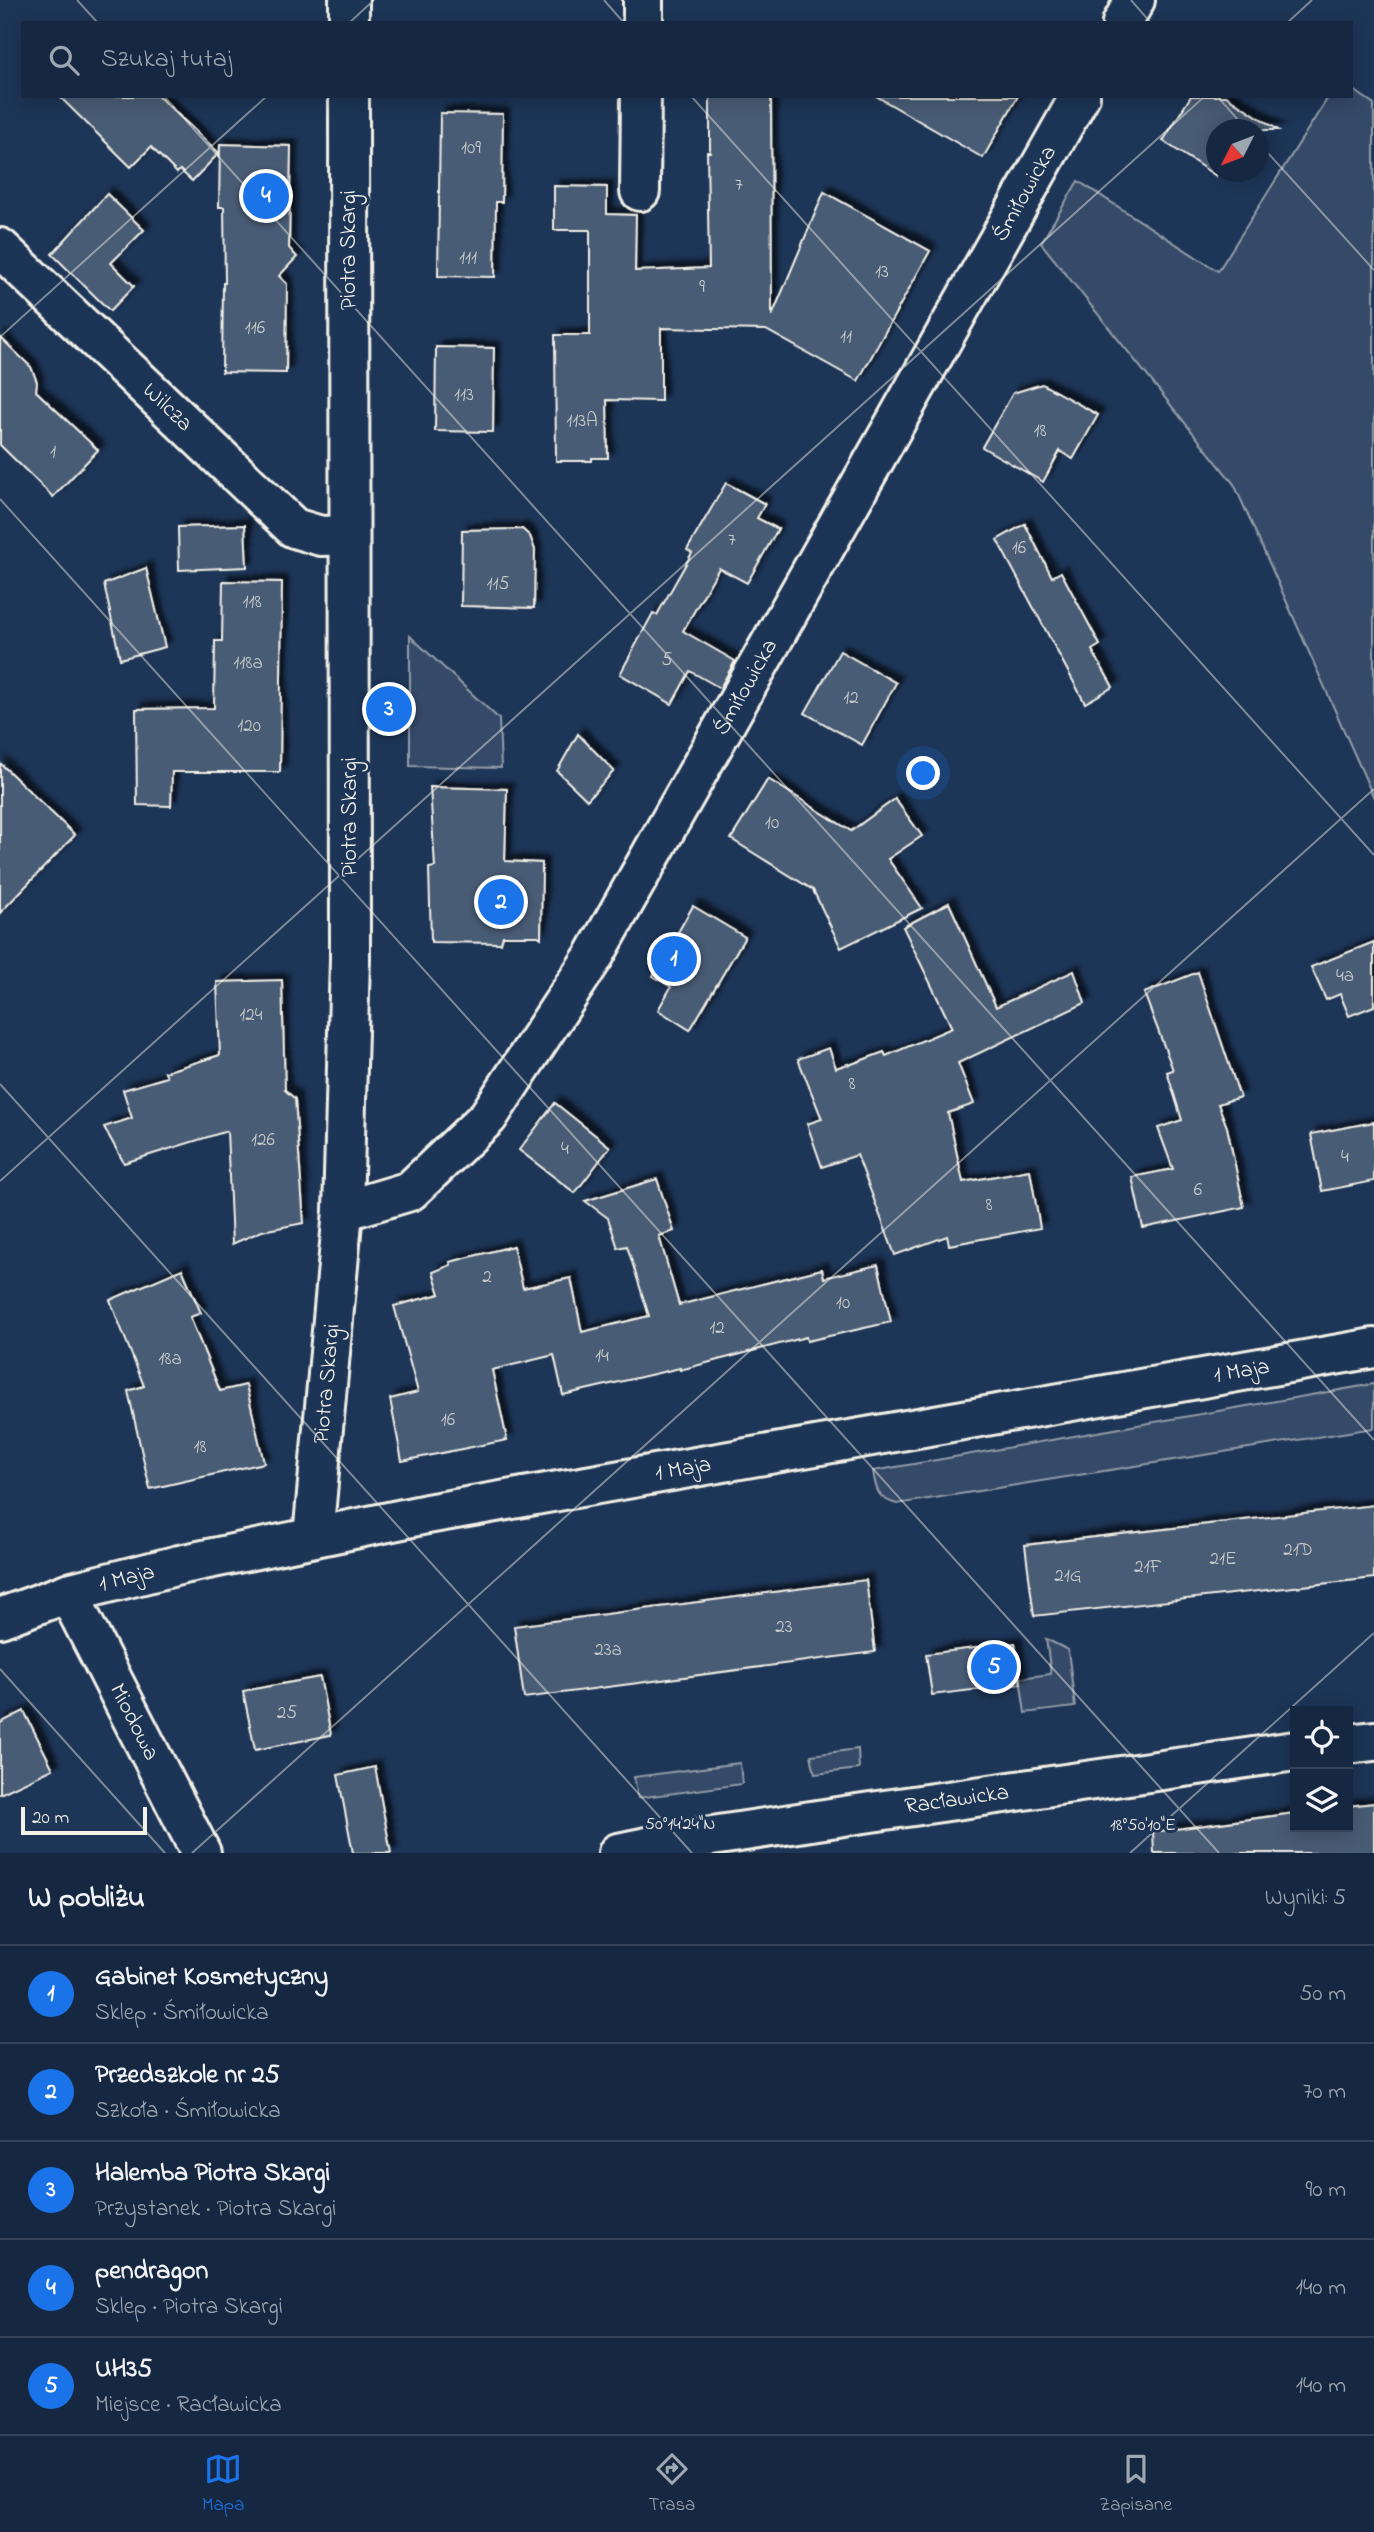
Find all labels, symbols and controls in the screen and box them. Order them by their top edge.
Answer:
search box [21,21,1353,98]
icon: search [45,41,83,79]
text: Szukaj tutaj [101,41,232,79]
north arrow [1206,119,1269,182]
house number: 109 [461,135,481,162]
street label: Śmiłowicka [984,139,1065,248]
pin: 4 [243,170,289,222]
house number: 7 [735,172,743,199]
street label: Piotra Skargi [333,190,367,310]
house number: 111 [459,245,477,272]
house number: 13 [875,259,889,286]
house number: 9 [699,274,705,301]
house number: 116 [245,315,265,342]
house number: 11 [840,324,852,351]
street label: Wilcza [134,375,200,440]
house number: 113 [454,382,474,409]
house number: 113A [566,408,598,435]
house number: 18 [1033,418,1047,445]
house number: 1 [50,439,56,466]
house number: 7 [728,527,736,554]
house number: 16 [1012,535,1026,562]
house number: 115 [487,571,510,598]
house number: 118 [242,589,262,616]
street label: Śmiłowicka [706,633,786,741]
house number: 5 [662,647,673,674]
house number: 118a [233,650,263,677]
pin: 3 [366,683,412,735]
house number: 12 [843,685,859,712]
house number: 120 [237,713,261,740]
your location [906,756,940,790]
street label: Piotra Skargi [334,757,368,877]
house number: 10 [765,810,779,837]
pin: 2 [478,876,524,928]
pin: 1 [651,933,697,985]
house number: 4a [1336,963,1354,990]
house number: 124 [239,1002,263,1029]
house number: 8 [848,1071,856,1098]
house number: 126 [251,1127,275,1154]
house number: 4 [561,1136,569,1163]
house number: 4 [1341,1144,1349,1171]
house number: 6 [1194,1177,1202,1204]
house number: 8 [985,1192,993,1219]
house number: 2 [482,1264,492,1291]
house number: 10 [836,1290,850,1317]
house number: 12 [709,1315,725,1342]
street label: Piotra Skargi [305,1322,350,1445]
house number: 14 [595,1343,609,1370]
house number: 18a [158,1346,182,1373]
street label: 1 Maja [1211,1350,1272,1392]
house number: 16 [441,1407,455,1434]
house number: 18 [193,1434,207,1461]
street label: 1 Maja [652,1448,714,1490]
house number: 21D [1283,1537,1313,1564]
house number: 21E [1210,1546,1237,1573]
house number: 21F [1134,1554,1162,1581]
street label: 1 Maja [95,1555,158,1601]
house number: 21G [1054,1563,1082,1590]
house number: 23 [775,1614,793,1641]
house number: 23a [594,1637,622,1664]
pin: 5 [971,1641,1017,1693]
street label: Miodowa [101,1678,168,1766]
house number: 25 [277,1700,297,1727]
map controls [1290,1706,1353,1832]
button: locate [1290,1706,1353,1769]
button: layers [1290,1769,1353,1832]
street label: Racławicka [902,1776,1011,1823]
scale bar [21,1804,147,1836]
text: 20 m [32,1805,69,1832]
text: 50°14'24"N [645,1812,715,1838]
text: 18°50'10"E [1110,1813,1176,1839]
text: W pobliżu [28,1877,145,1921]
text: Wyniki: 5 [1265,1882,1346,1915]
text: Gabinet Kosmetyczny [95,1959,328,1997]
text: 1 [47,1978,55,2011]
text: 50 m [1299,1978,1346,2011]
text: Sklep · Śmiłowicka [95,1997,269,2030]
text: Przedszkole nr 25 [95,2057,280,2095]
text: 2 [45,2076,57,2109]
text: 70 m [1303,2076,1346,2109]
text: Szkoła · Śmiłowicka [95,2095,281,2128]
text: Halemba Piotra Skargi [95,2155,330,2193]
text: 3 [46,2174,56,2207]
text: 90 m [1306,2174,1346,2207]
text: Przystanek · Piotra Skargi [95,2193,336,2226]
text: pendragon [95,2253,208,2291]
text: 4 [46,2272,56,2305]
text: 140 m [1296,2272,1346,2305]
text: Sklep · Piotra Skargi [95,2291,283,2324]
text: UH35 [95,2351,152,2389]
text: 5 [44,2370,58,2403]
text: 140 m [1296,2370,1346,2403]
text: Miejsce · Racławicka [95,2389,282,2422]
tab: Mapa [202,2450,244,2519]
tab: Trasa [648,2450,695,2519]
tab: Zapisane [1099,2450,1172,2519]

